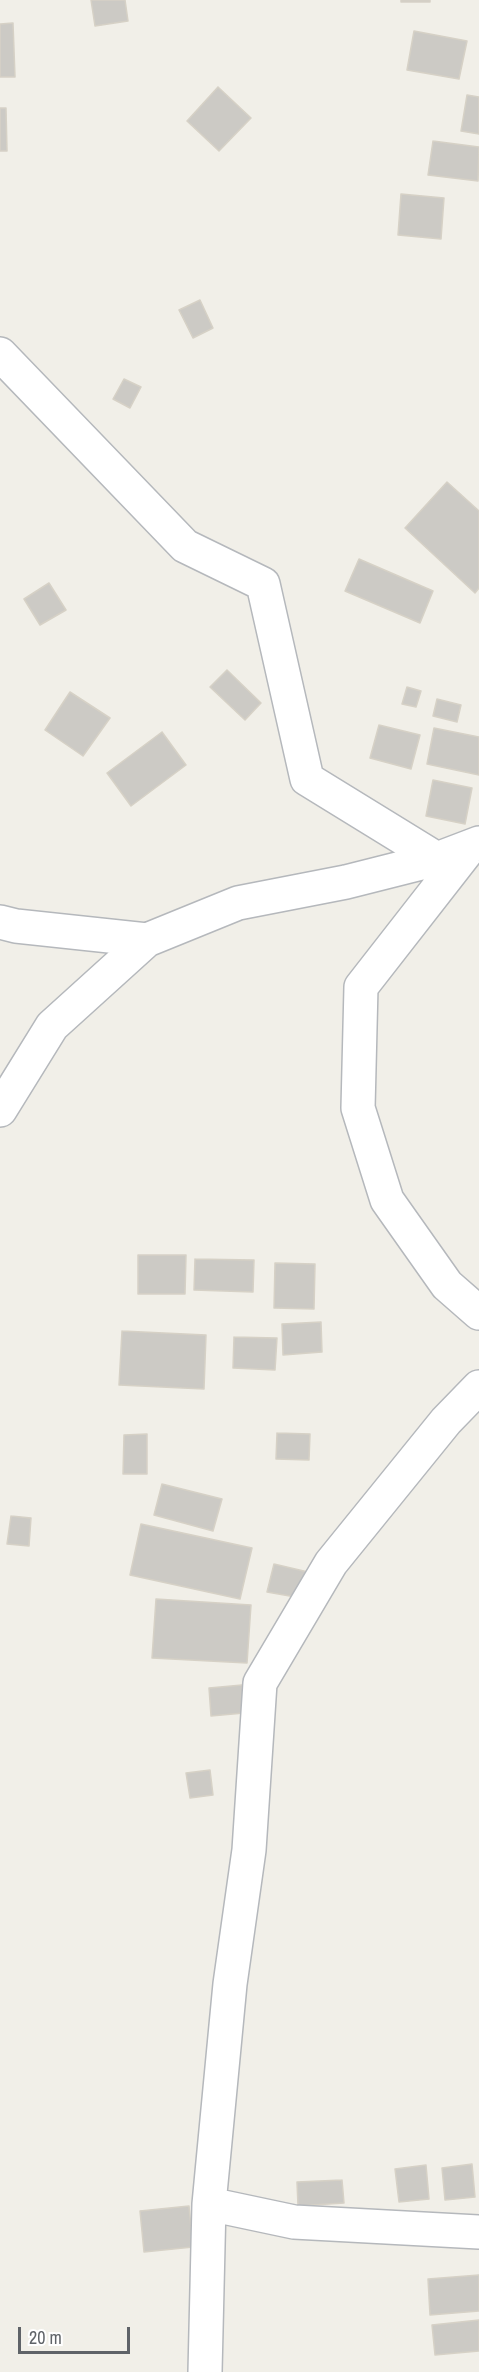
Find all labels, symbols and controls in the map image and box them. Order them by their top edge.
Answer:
scale bar [21,2315,134,2353]
text: 20 m [29,2325,62,2350]

